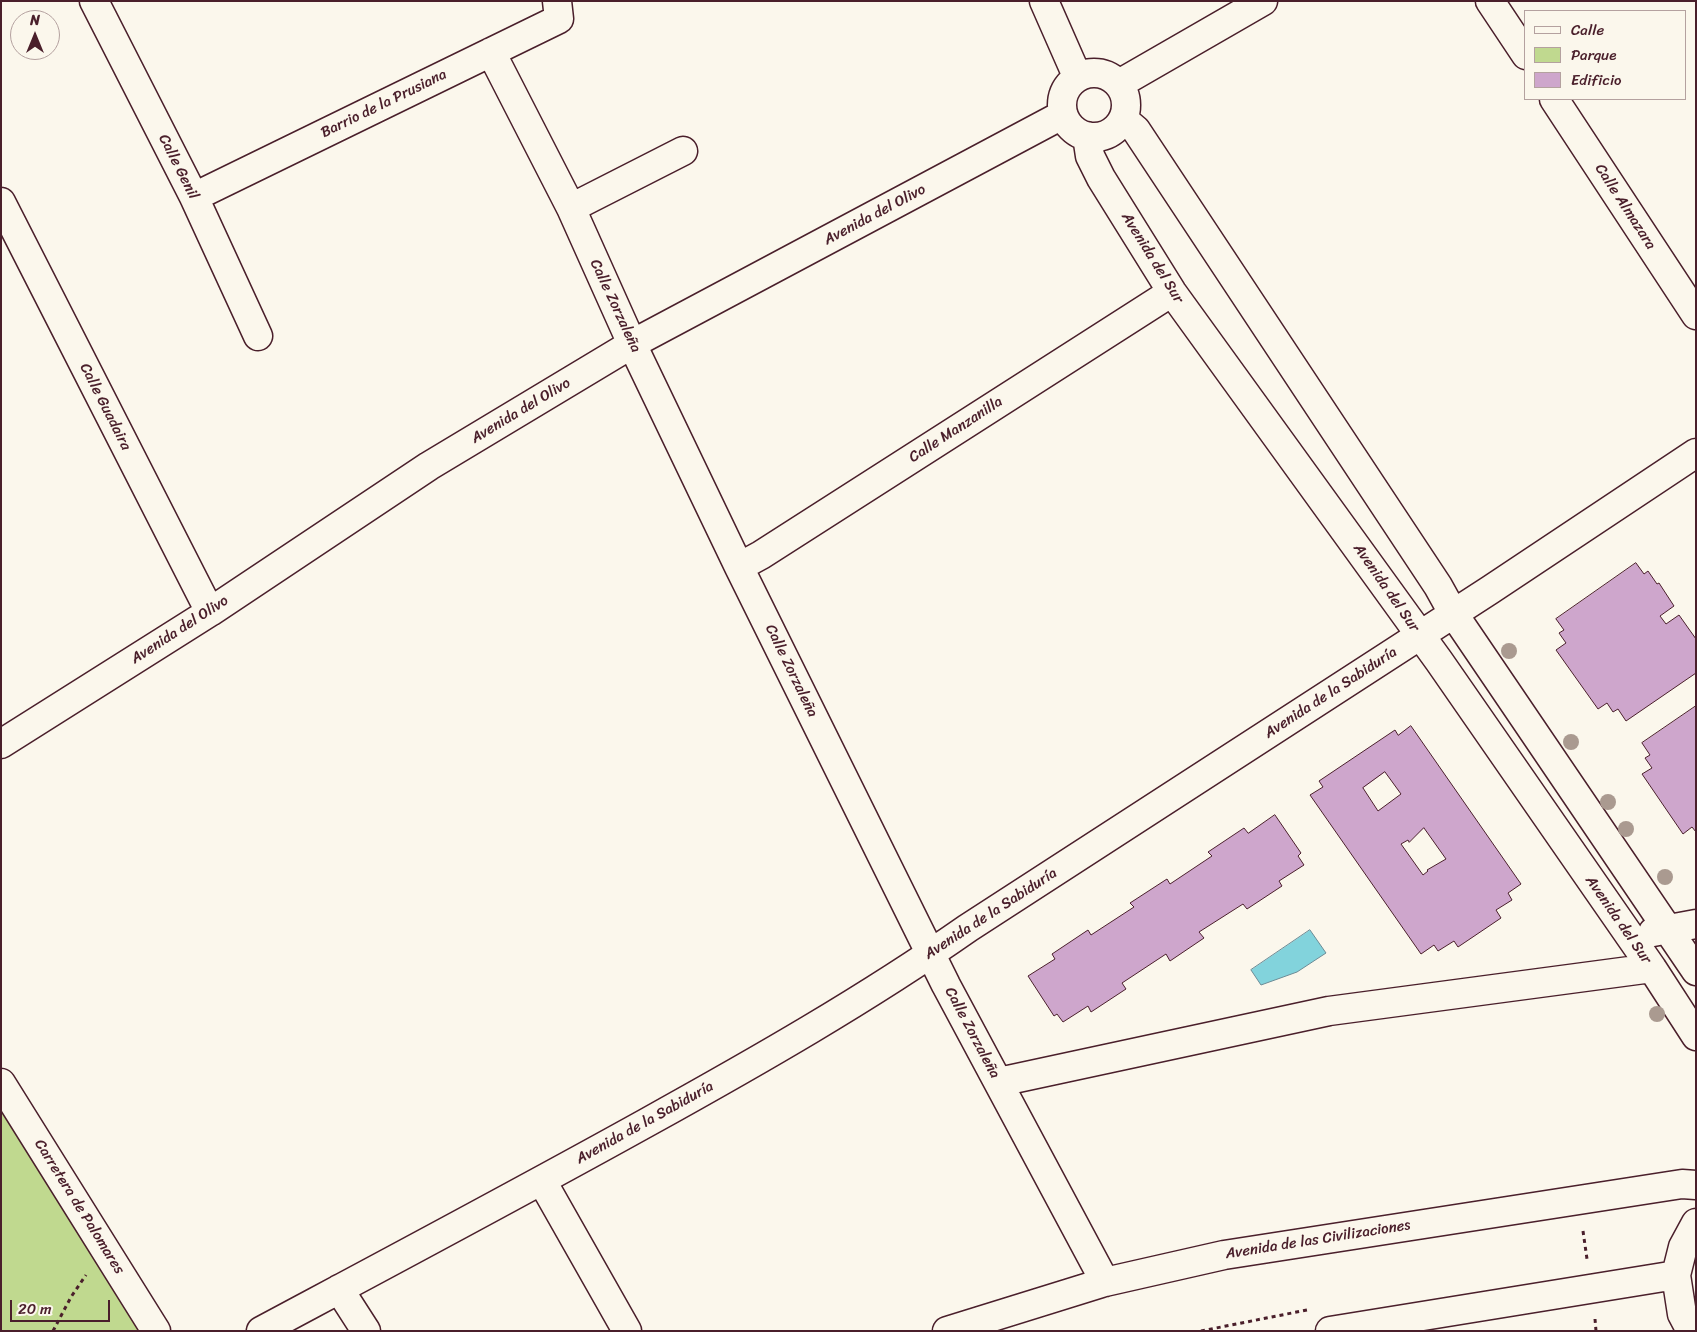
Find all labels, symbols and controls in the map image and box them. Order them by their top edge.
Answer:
text: N [30,8,40,33]
north arrow [10,10,60,60]
legend [1524,10,1687,100]
text: Calle [1571,17,1604,43]
text: Parque [1571,42,1616,68]
street label: Barrio de la Prusiana [318,66,450,142]
text: Edificio [1571,67,1622,93]
street label: Calle Genil [154,131,202,203]
street label: Calle Almazara [1591,161,1659,253]
street label: Avenida del Olivo [821,181,929,249]
street label: Avenida del Sur [1117,209,1187,307]
street label: Calle Zorzaleña [586,257,644,355]
street label: Calle Guadaira [75,360,135,454]
street label: Avenida del Olivo [468,374,574,448]
street label: Calle Manzanilla [906,393,1006,467]
street label: Avenida del Sur [1349,540,1423,636]
street label: Avenida del Olivo [128,592,232,668]
street label: Calle Zorzaleña [761,622,821,720]
street label: Avenida de la Sabiduría [1261,643,1401,743]
street label: Avenida de la Sabiduría [921,864,1061,964]
street label: Avenida del Sur [1581,872,1655,968]
street label: Calle Zorzaleña [940,984,1004,1082]
street label: Avenida de la Sabiduría [573,1078,717,1168]
street label: Carretera de Palomares [30,1136,128,1278]
street label: Avenida de las Civilizaciones [1224,1216,1412,1264]
scale bar [12,1290,112,1322]
text: 20 m [18,1296,52,1322]

